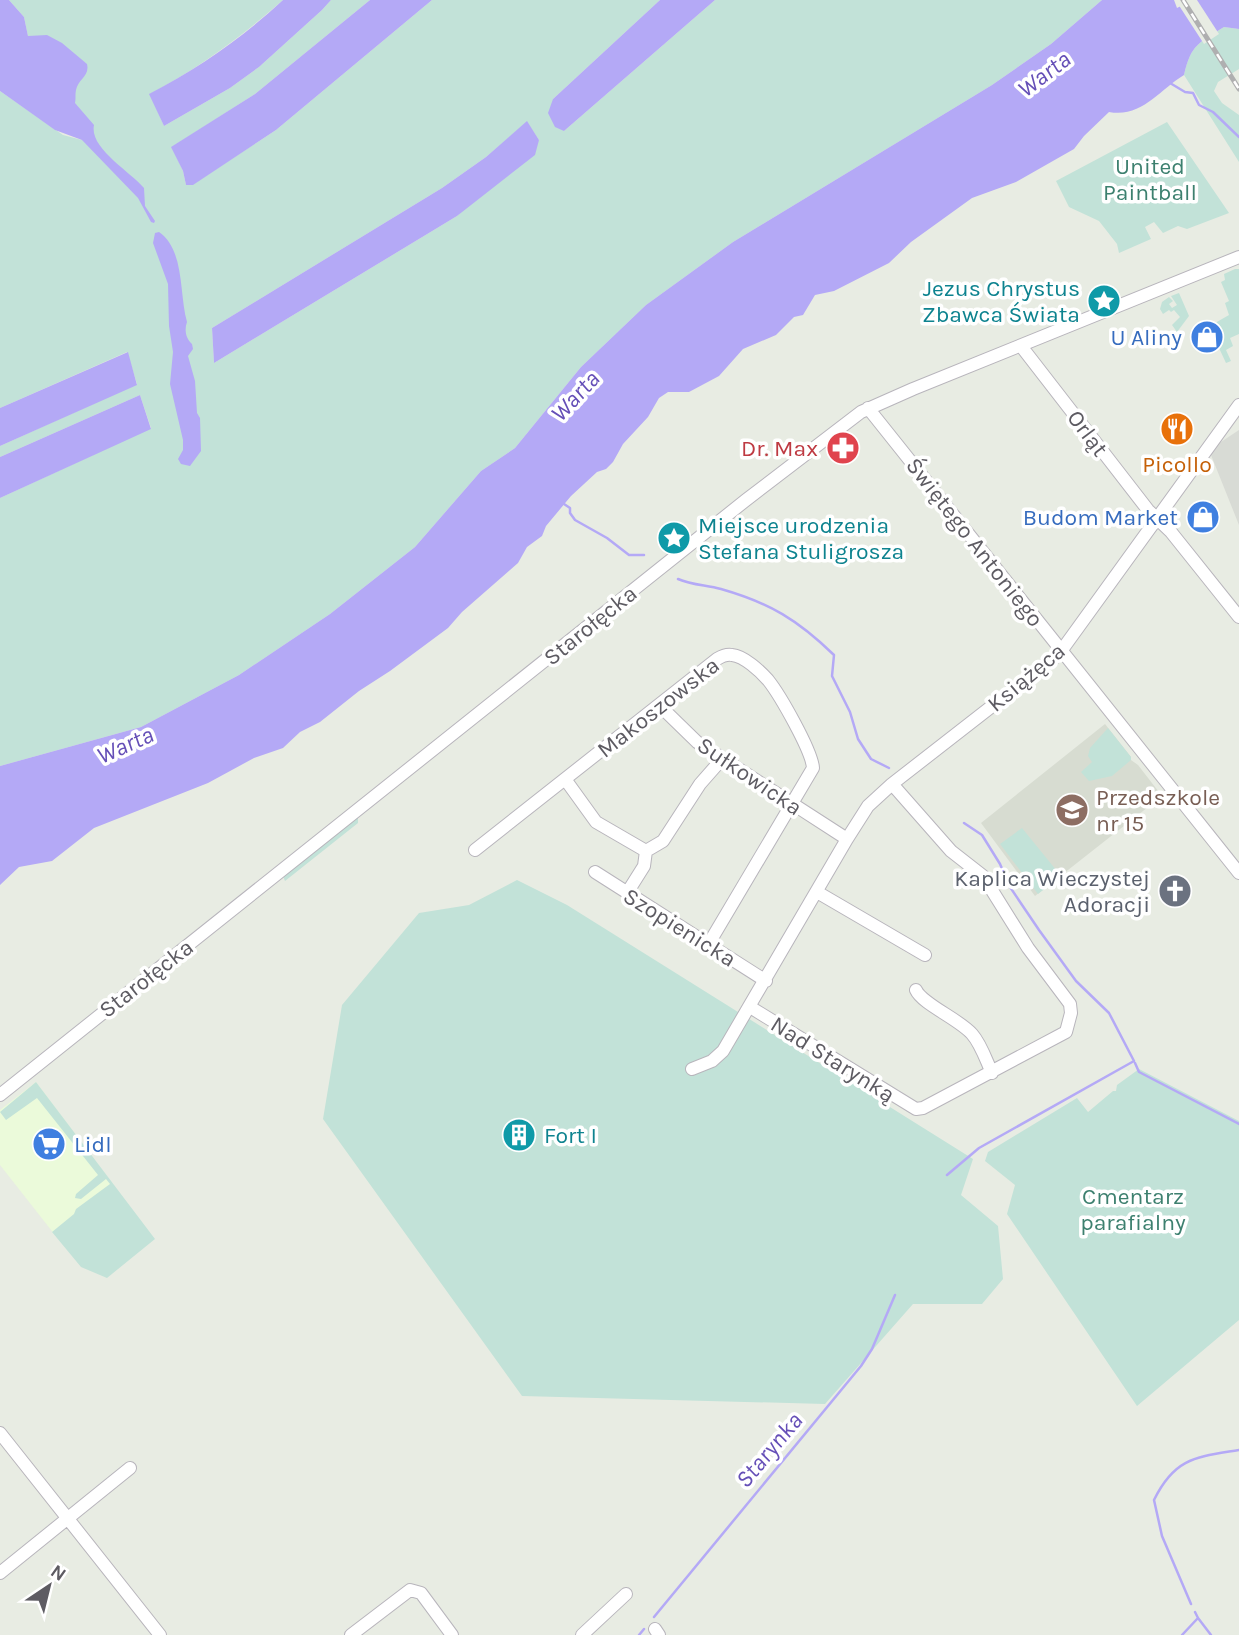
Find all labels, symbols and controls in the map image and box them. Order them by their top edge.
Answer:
water label: Warta [1012,45,1076,103]
park label: United Paintball [1103,153,1197,206]
place label: Jezus Chrystus Zbawca Świata [922,275,1080,328]
place icon: Jezus Chrystus Zbawca Świata [1085,282,1123,320]
shop icon: U Aliny [1188,318,1226,356]
place label: U Aliny [1110,324,1182,351]
water label: Warta [545,365,605,427]
street label: Orląt [1061,405,1114,462]
restaurant icon: Picollo [1158,410,1196,448]
pharmacy icon: Dr. Max [824,429,862,467]
place label: Dr. Max [741,435,818,462]
place label: Picollo [1142,451,1212,478]
street label: Świętego Antoniego [900,452,1049,632]
shop icon: Budom Market [1184,498,1222,536]
place label: Budom Market [1023,504,1178,531]
place label: Miejsce urodzenia Stefana Stuligrosza [698,512,904,565]
place icon: Miejsce urodzenia Stefana Stuligrosza [655,519,693,557]
street label: Starołęcka [538,580,642,671]
street label: Książęca [982,637,1071,718]
street label: Makoszowska [592,651,725,763]
water label: Warta [92,720,158,770]
street label: Sułkowicka [692,731,807,821]
place label: Przedszkole nr 15 [1096,784,1220,837]
school or university icon: Przedszkole nr 15 [1053,791,1091,829]
place label: Kaplica Wieczystej Adoracji [954,865,1150,918]
church icon: Kaplica Wieczystej Adoracji [1156,872,1194,910]
street label: Szopienicka [618,882,741,973]
street label: Starołęcka [94,933,199,1023]
street label: Nad Starynką [766,1011,900,1108]
building icon: Fort I [500,1116,538,1154]
place label: Fort I [544,1122,597,1149]
supermarket icon: Lidl [30,1125,68,1163]
place label: Lidl [74,1131,112,1158]
park label: Cmentarz parafialny [1080,1183,1186,1236]
water label: Starynka [730,1407,808,1493]
north arrow [14,1551,84,1621]
text: N [46,1560,70,1586]

